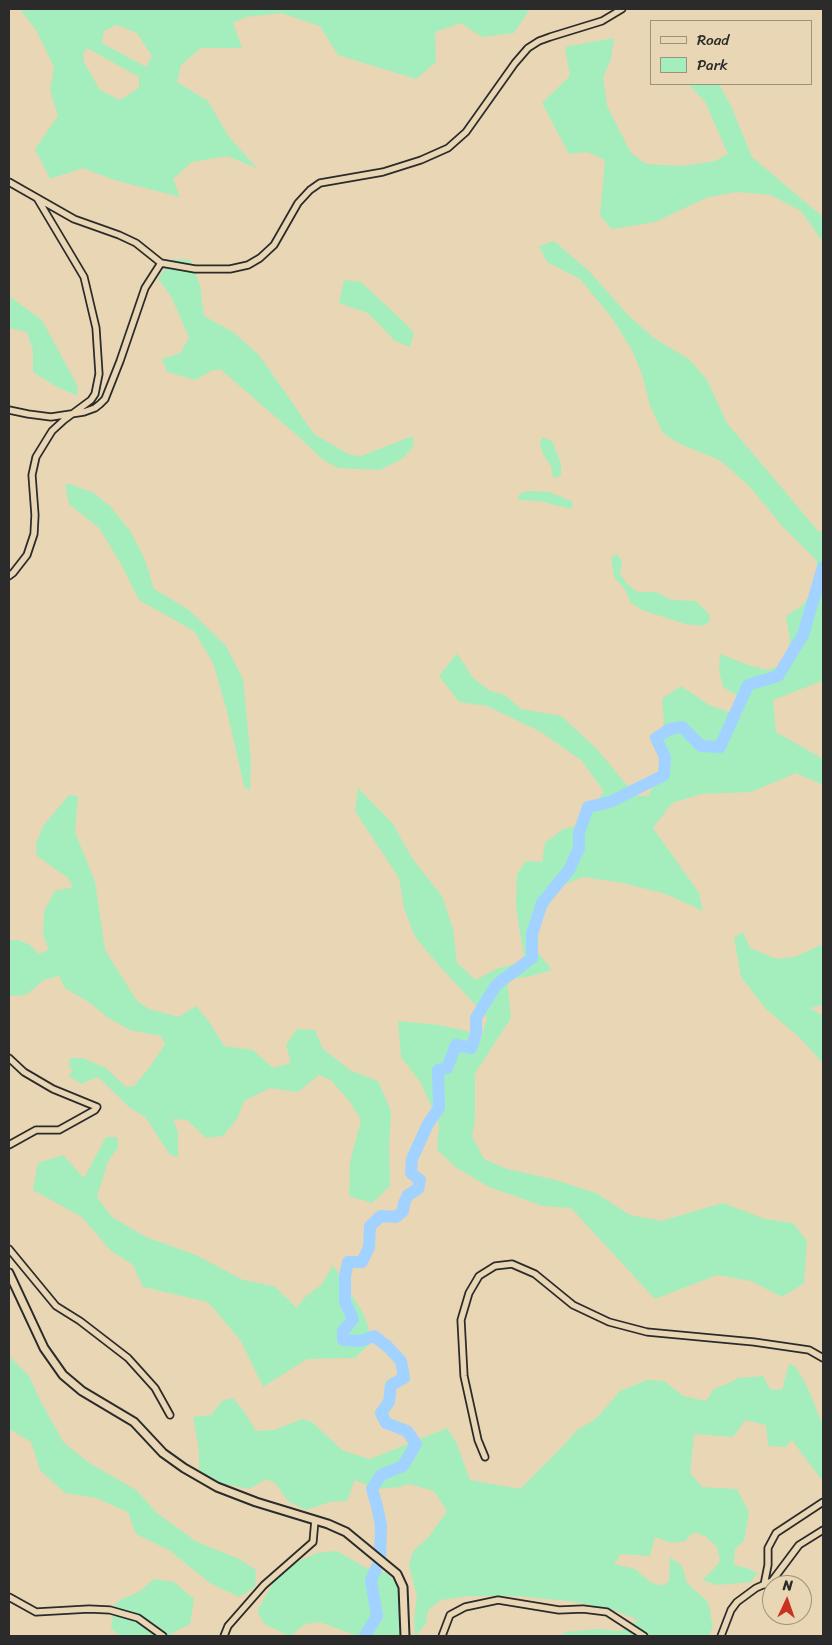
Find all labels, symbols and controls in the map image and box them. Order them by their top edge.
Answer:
legend [650,20,812,85]
text: Road [697,27,729,53]
text: Park [697,52,728,78]
text: N [782,1573,793,1598]
north arrow [762,1575,812,1625]

